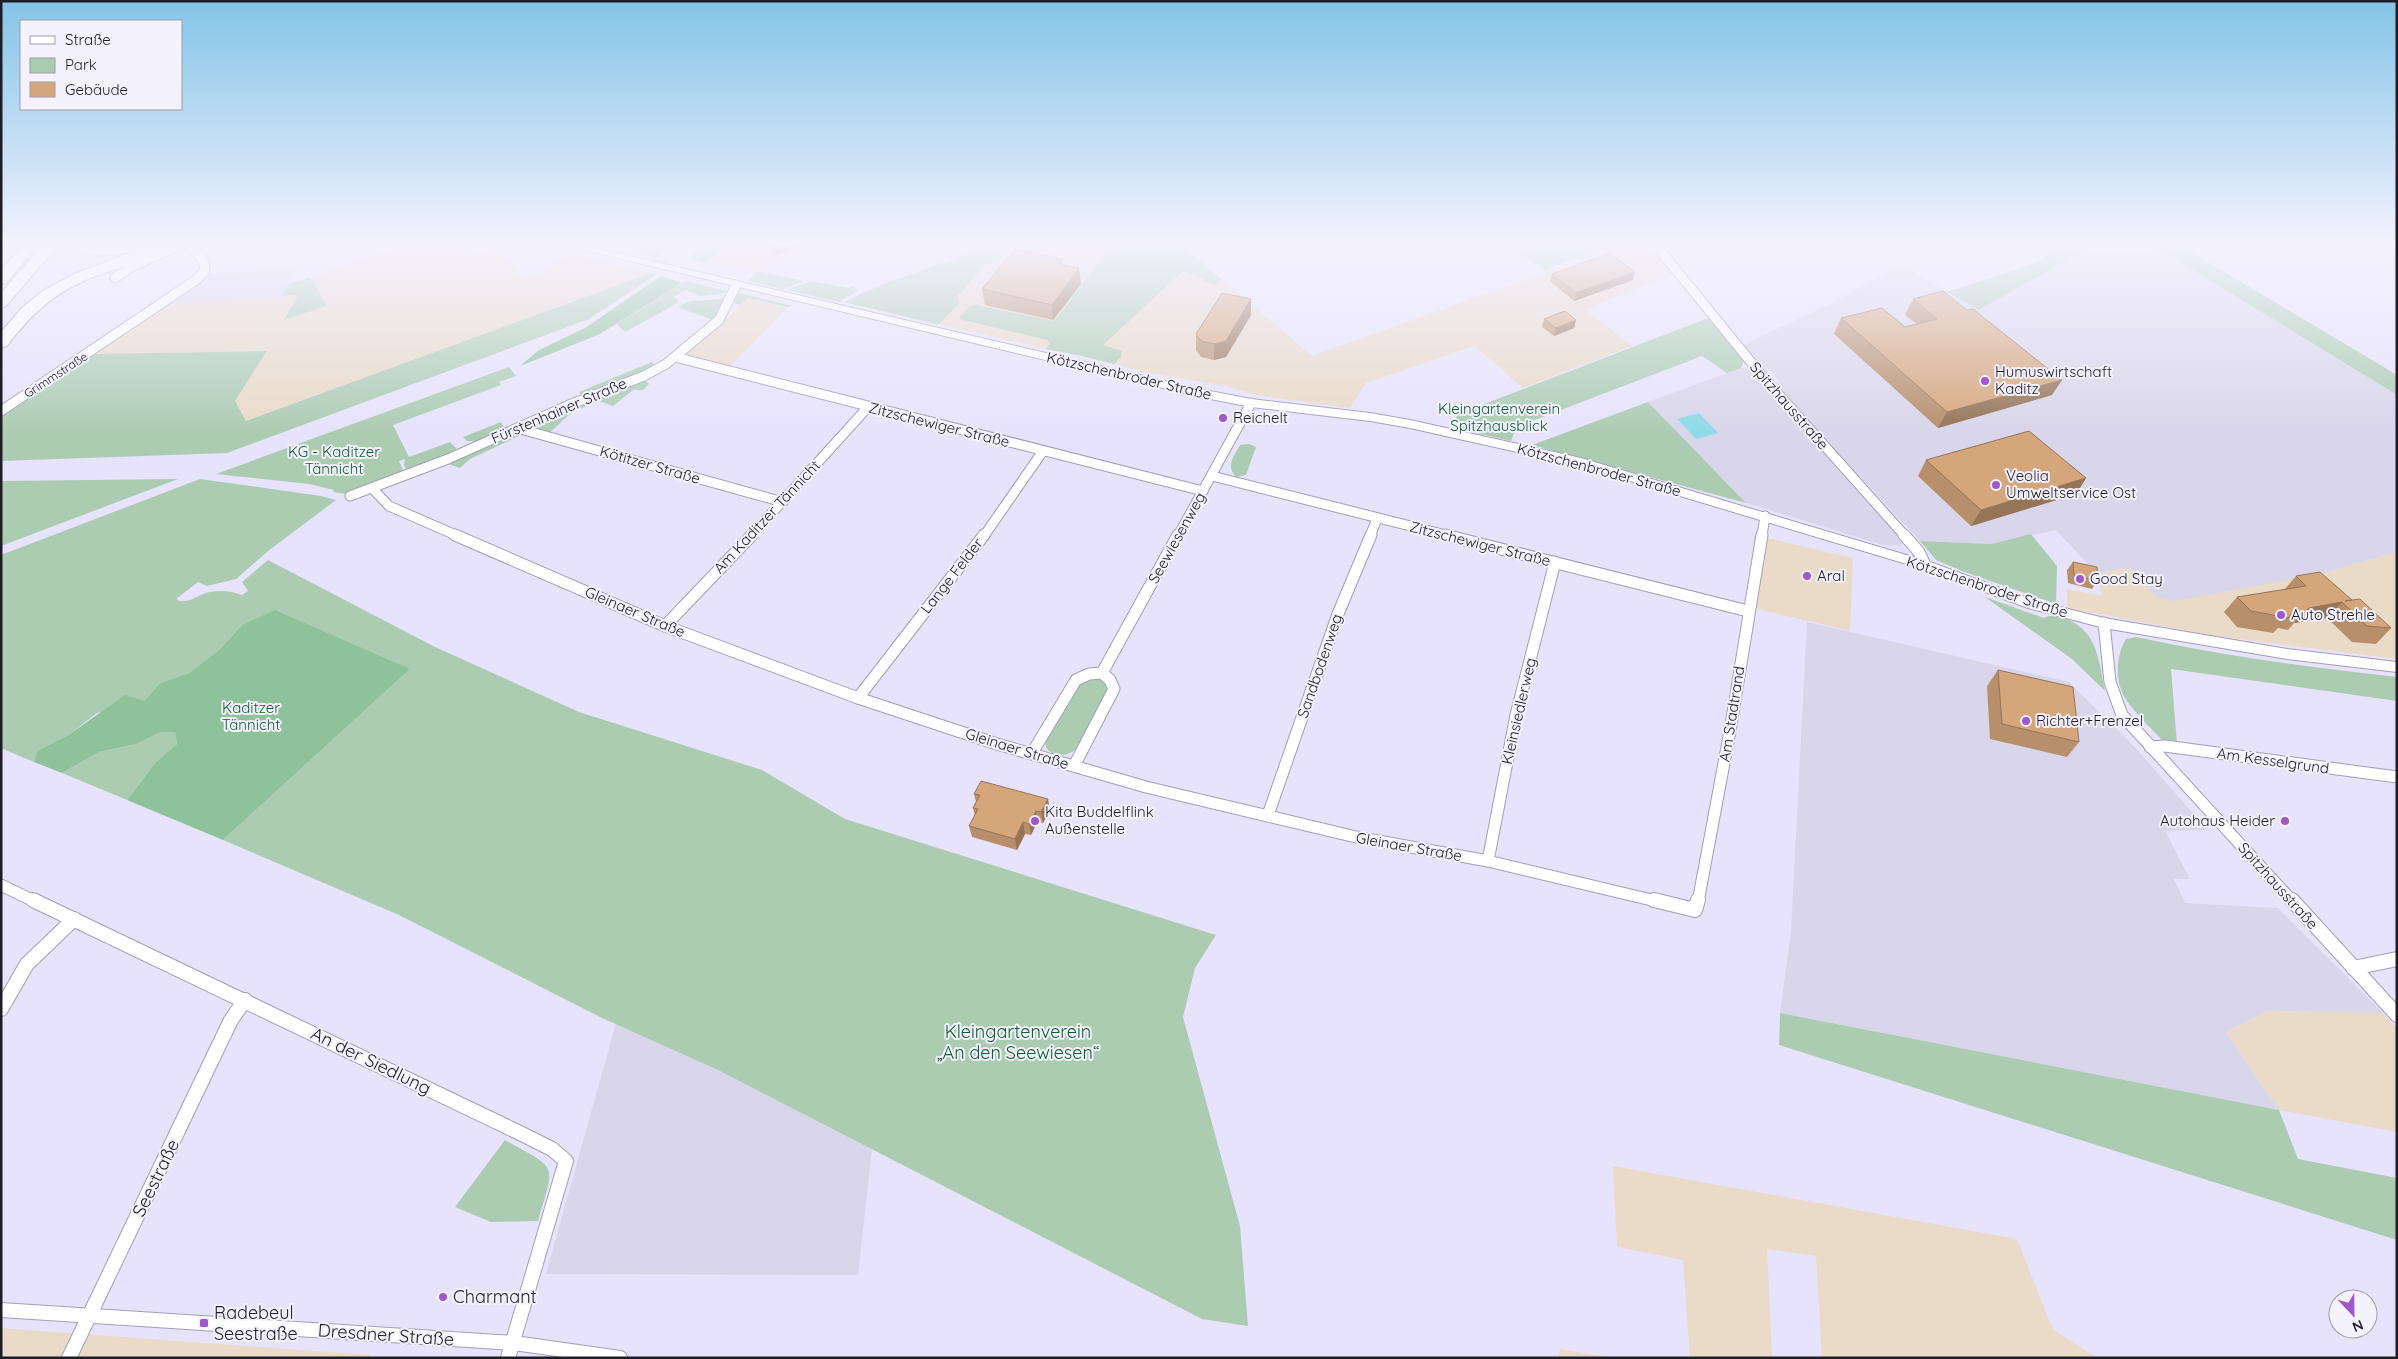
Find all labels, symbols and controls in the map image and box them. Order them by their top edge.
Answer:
legend [20,20,182,110]
text: Straße [65,30,111,49]
text: Park [65,55,97,74]
text: Gebäude [65,80,128,99]
street label: Kötzschenbroder Straße [1045,347,1213,404]
street label: Grimmstraße [21,348,91,401]
street label: Spitzhausstraße [1746,358,1833,454]
place label: Humuswirtschaft Kaditz [1995,362,2112,398]
street label: Fürstenhainer Straße [488,373,629,448]
marker: Humuswirtschaft Kaditz [1979,375,1991,387]
street label: Zitzschewiger Straße [867,398,1012,451]
park label: Kleingartenverein Spitzhausblick [1438,399,1560,435]
place label: Reichelt [1233,408,1288,427]
marker: Reichelt [1217,412,1229,424]
street label: Kötzschenbroder Straße [1515,439,1683,501]
street label: Kötitzer Straße [598,441,703,488]
park label: KG - Kaditzer Tännicht [288,442,380,478]
street label: Am Kaditzer Tännicht [709,456,824,577]
place label: Veolia Umweltservice Ost [2006,466,2136,502]
marker: Veolia Umweltservice Ost [1990,479,2002,491]
street label: Seewiesenweg [1144,489,1209,587]
street label: Zitzschewiger Straße [1408,517,1553,570]
street label: Lange Felder [916,534,987,617]
street label: Kötzschenbroder Straße [1904,551,2070,622]
place label: Aral [1817,566,1845,585]
place label: Good Stay [2090,569,2163,588]
marker: Aral [1801,570,1813,582]
marker: Good Stay [2074,573,2086,585]
street label: Gleinaer Straße [582,582,688,641]
place label: Auto Strehle [2291,605,2375,624]
marker: Auto Strehle [2275,609,2287,621]
street label: Sandbodenweg [1293,611,1346,720]
street label: Kleinsiedlerweg [1497,656,1540,766]
street label: Am Stadtrand [1715,665,1748,763]
park label: Kaditzer Tännicht [222,698,280,734]
place label: Richter+Frenzel [2036,711,2143,730]
marker: Richter+Frenzel [2020,715,2032,727]
street label: Gleinaer Straße [963,724,1071,773]
street label: Am Kesselgrund [2216,743,2330,778]
place label: Kita Buddelflink Außenstelle [1045,802,1154,838]
place label: Autohaus Heider [2160,811,2275,830]
marker: Kita Buddelflink Außenstelle [1029,815,1041,827]
marker: Autohaus Heider [2279,815,2291,827]
street label: Gleinaer Straße [1355,828,1464,865]
street label: Spitzhausstraße [2234,838,2322,933]
park label: Kleingartenverein „An den Seewiesen“ [937,1020,1099,1064]
street label: An der Siedlung [307,1022,435,1100]
street label: Seestraße [127,1135,184,1220]
place label: Charmant [453,1285,537,1308]
north arrow [2328,1289,2378,1339]
marker: Charmant [437,1291,449,1303]
place label: Radebeul Seestraße [214,1301,298,1345]
text: N [2350,1316,2366,1336]
marker: Radebeul Seestraße [198,1317,210,1329]
street label: Dresdner Straße [317,1318,455,1351]

